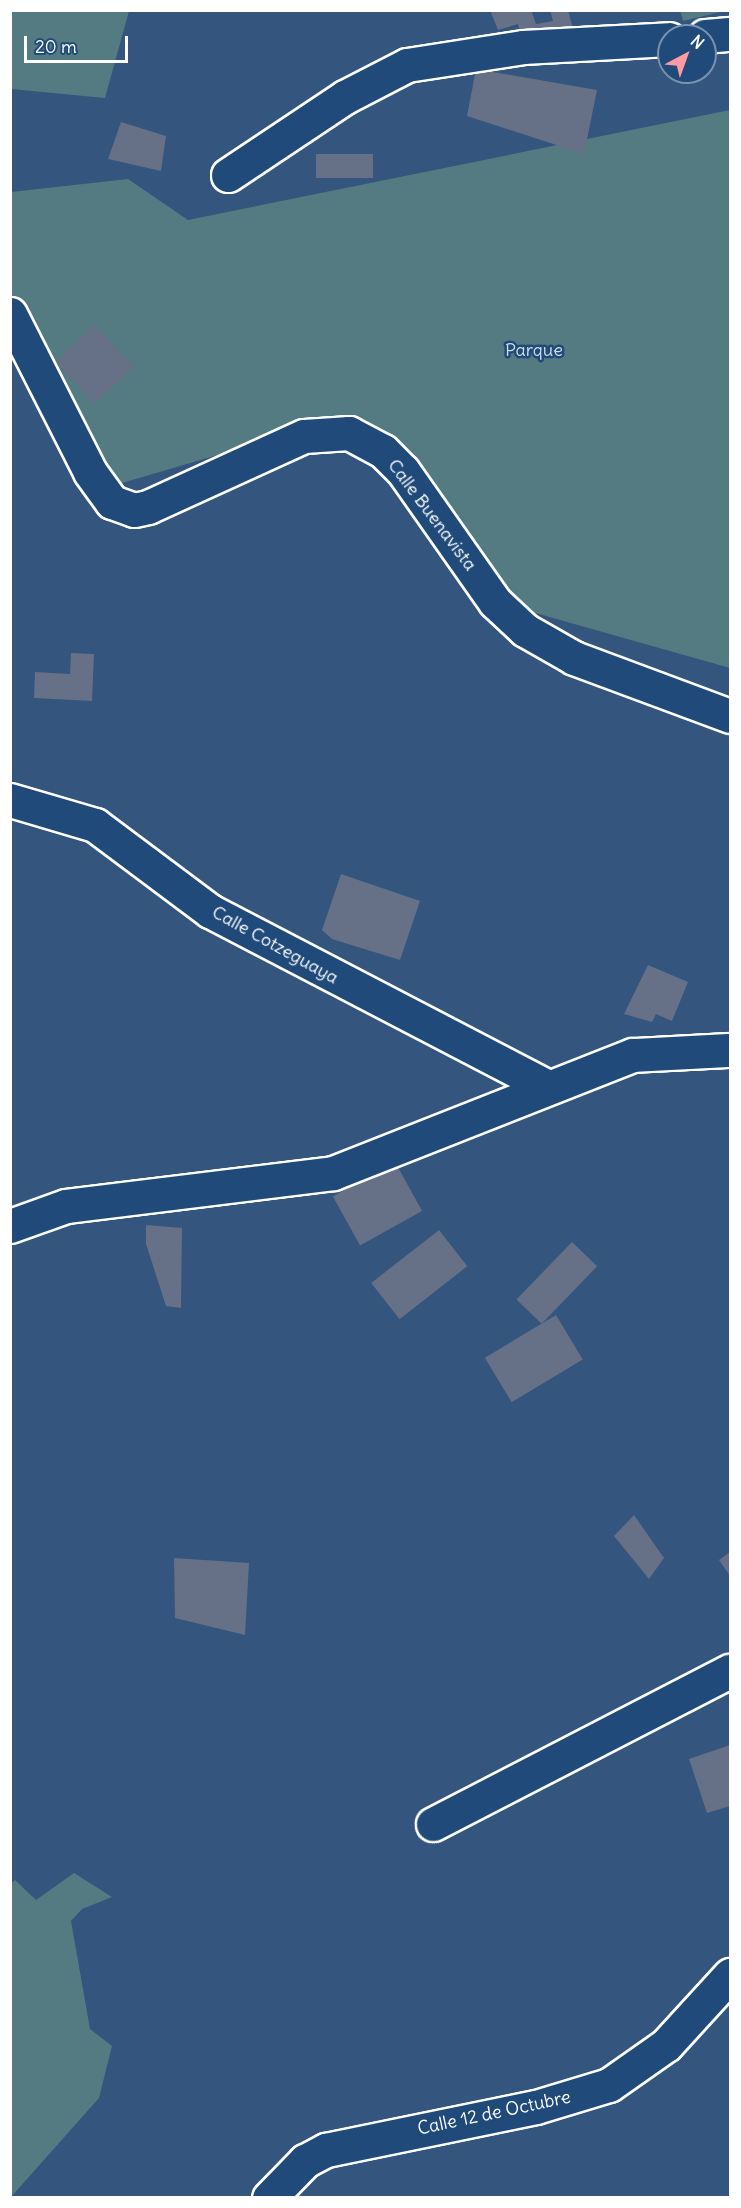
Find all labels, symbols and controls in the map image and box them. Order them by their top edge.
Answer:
scale bar [27,24,130,62]
north arrow [657,24,717,84]
text: N [687,31,708,53]
text: 20 m [35,35,77,58]
park label: Parque [505,339,563,361]
street label: Calle Buenavista [383,455,481,575]
street label: Calle Cotzeguaya [208,901,342,989]
street label: Calle 12 de Octubre [416,2086,572,2140]

